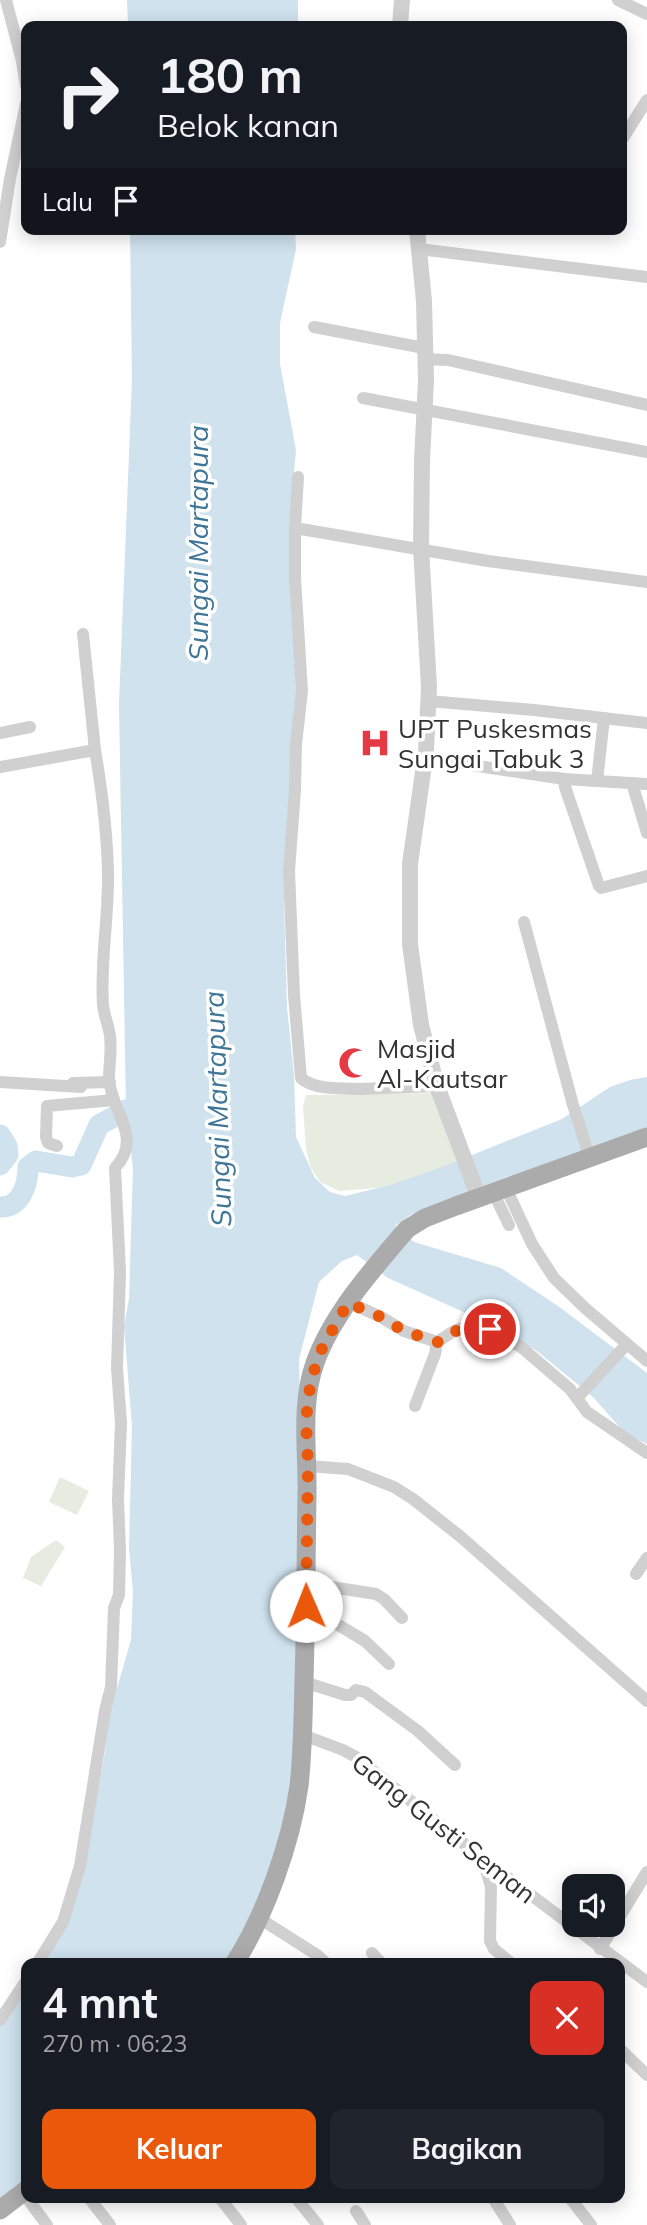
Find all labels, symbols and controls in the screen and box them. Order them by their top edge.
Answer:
text: 180 m [157,44,303,105]
icon: right [42,49,133,140]
text: Belok kanan [157,105,339,145]
icon: arrive [107,182,145,220]
text: Lalu [42,185,93,218]
water label: Sungai Martapura [180,425,215,661]
place label: UPT Puskesmas Sungai Tabuk 3 [398,712,592,775]
hospital icon: UPT Puskesmas Sungai Tabuk 3 [358,726,392,760]
water label: Sungai Martapura [195,991,239,1227]
place label: Masjid Al-Kautsar [377,1032,508,1095]
mosque icon: Masjid Al-Kautsar [337,1046,371,1080]
pin [460,1299,520,1359]
icon: arrive [471,1310,509,1348]
position arrow [269,1569,343,1643]
street label: Gang Gusti Seman [345,1746,543,1910]
map controls [562,1874,625,1937]
button: sound [562,1874,625,1937]
text: 4 mnt [42,1976,158,2029]
button: close [530,1981,604,2055]
text: 270 m · 06:23 [42,2029,187,2058]
button: Keluar [42,2109,316,2189]
button: Bagikan [330,2109,604,2189]

